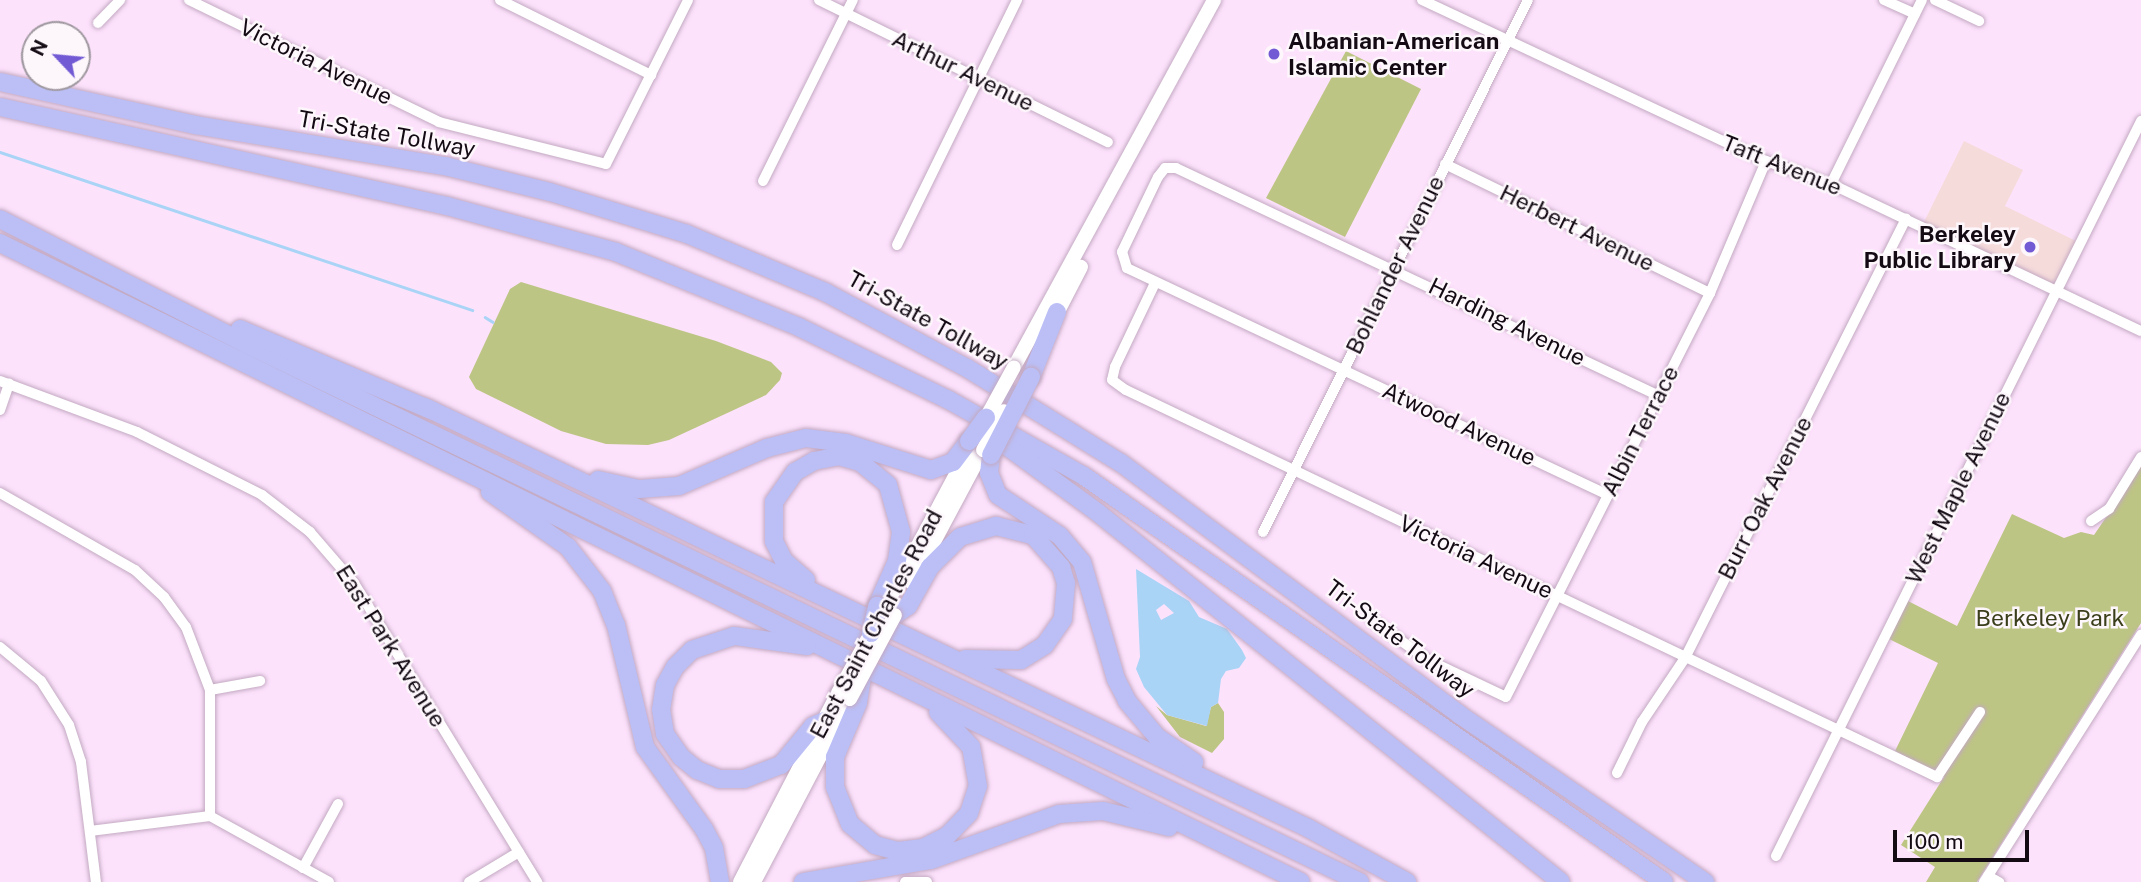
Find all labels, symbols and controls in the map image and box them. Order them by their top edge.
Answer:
street label: Victoria Avenue [235,13,397,111]
north arrow [21,21,91,91]
street label: Arthur Avenue [888,25,1038,117]
place label: Albanian-American Islamic Center [1288,27,1499,81]
text: N [26,36,52,59]
marker: Albanian-American Islamic Center [1266,46,1282,62]
street label: Tri-State Tollway [296,105,478,163]
street label: Taft Avenue [1718,129,1846,201]
street label: Bohlander Avenue [1340,171,1450,359]
street label: Herbert Avenue [1495,179,1659,277]
place label: Berkeley Public Library [1863,220,2016,274]
marker: Berkeley Public Library [2022,239,2038,255]
street label: Tri-State Tollway [843,264,1013,376]
street label: Harding Avenue [1424,272,1590,372]
street label: Albin Terrace [1595,361,1685,501]
street label: Atwood Avenue [1378,376,1540,472]
street label: West Maple Avenue [1899,387,2017,589]
street label: Burr Oak Avenue [1712,412,1818,584]
street label: East Saint Charles Road [804,505,948,743]
street label: Victoria Avenue [1395,509,1557,605]
street label: East Park Avenue [330,560,452,732]
street label: Tri-State Tollway [1320,574,1480,704]
park label: Berkeley Park [1975,604,2125,632]
scale bar [1896,816,2032,860]
text: 100 m [1906,829,1963,854]

